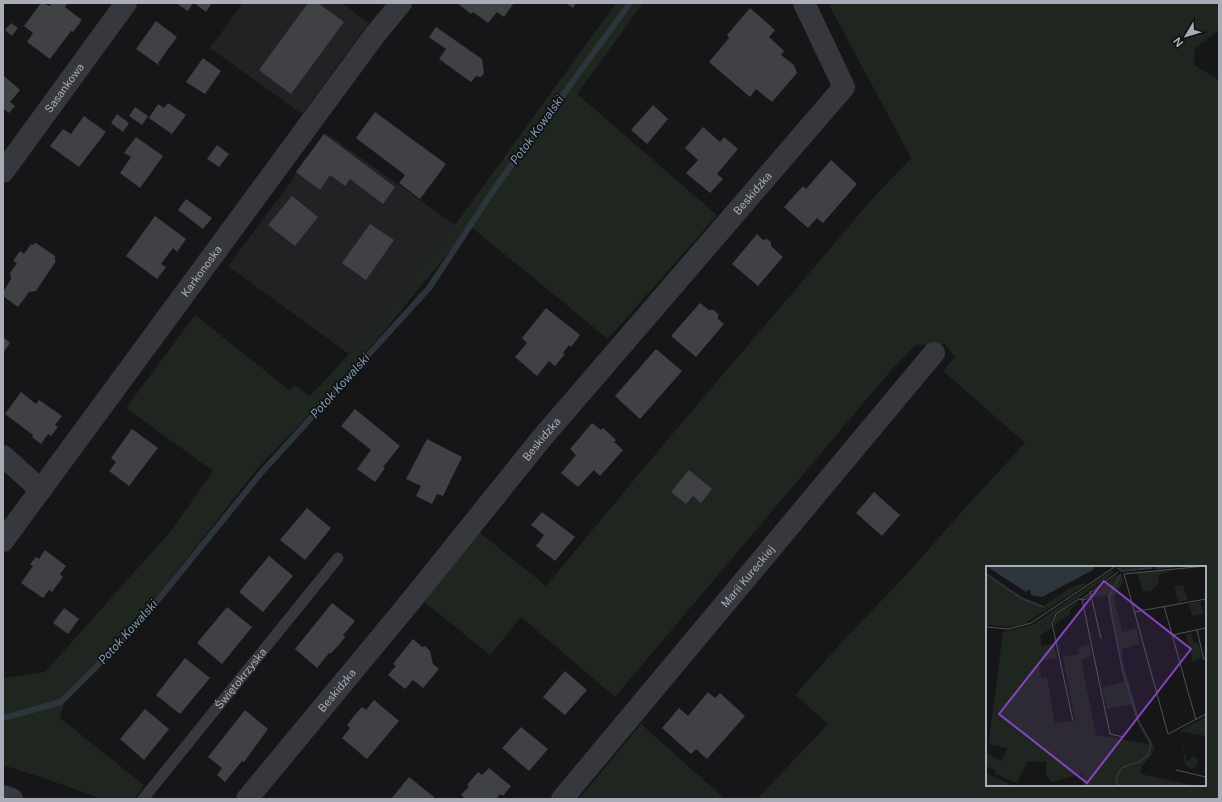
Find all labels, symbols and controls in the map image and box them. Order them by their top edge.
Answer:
north arrow [1166,16,1206,56]
text: N [1171,35,1185,49]
street label: Sasankowa [42,61,86,115]
water label: Potok Kowalski [507,93,567,167]
street label: Beskidzka [731,170,774,217]
street label: Karkonoska [179,243,224,299]
water label: Potok Kowalski [308,351,373,421]
street label: Beskidzka [520,415,563,463]
street label: Marii Kureckiej [719,543,777,609]
inset map [986,566,1206,786]
water label: Potok Kowalski [96,597,161,667]
street label: Świętokrzyska [212,646,269,711]
street label: Beskidzka [316,666,358,714]

